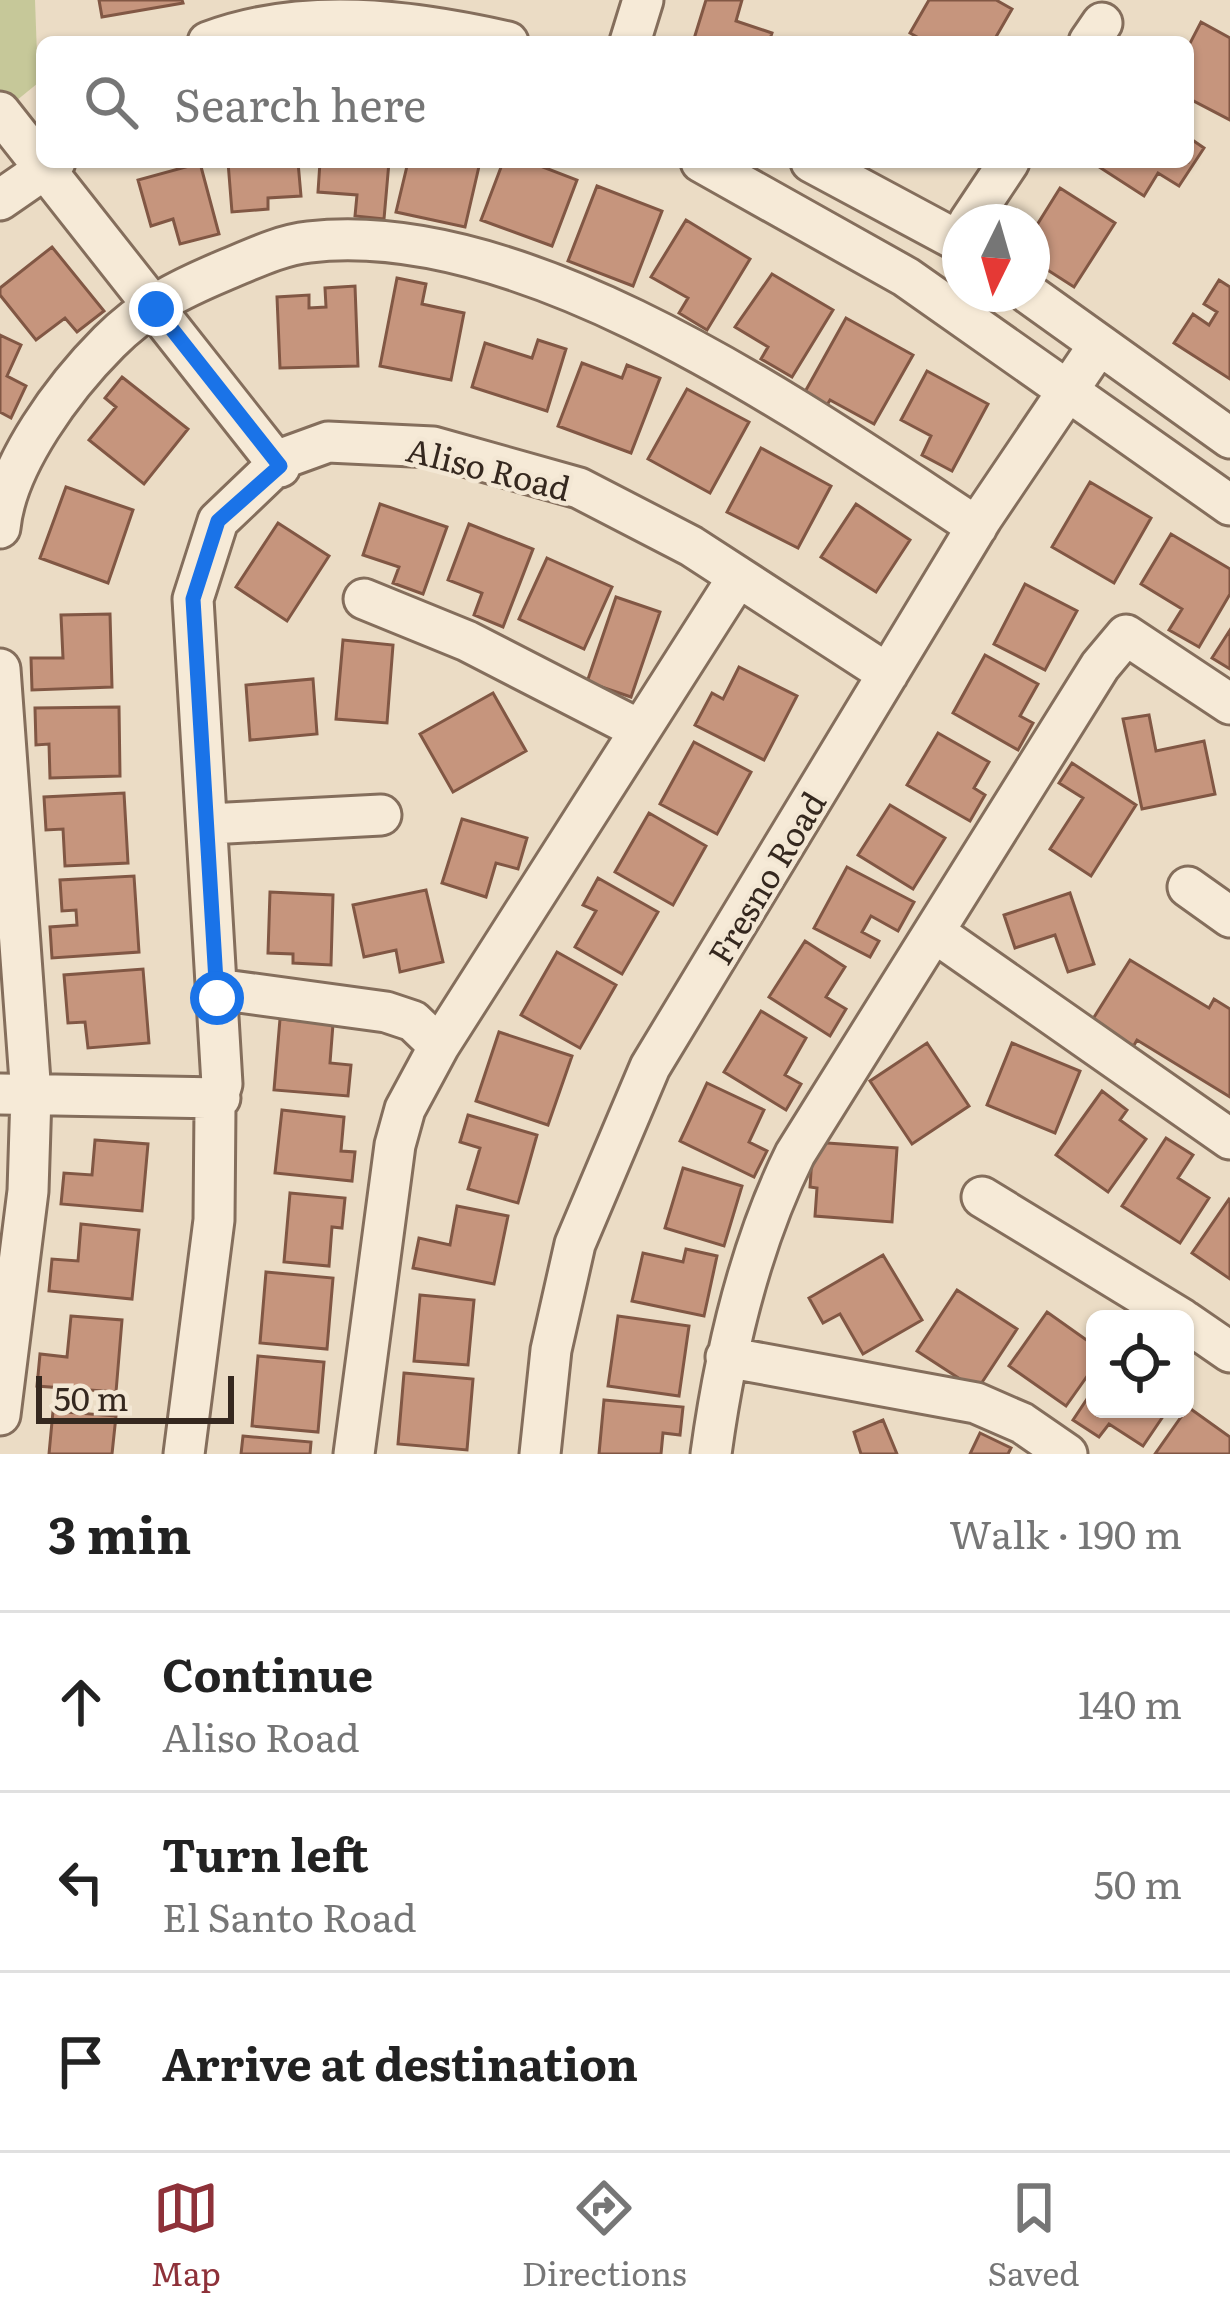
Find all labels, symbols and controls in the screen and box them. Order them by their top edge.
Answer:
search box [36,36,1194,168]
icon: search [78,69,144,135]
text: Search here [174,69,426,136]
north arrow [942,204,1050,312]
route end [129,282,183,336]
street label: Aliso Road [402,423,576,511]
street label: Fresno Road [694,781,836,973]
route start [190,971,244,1025]
map controls [1086,1310,1194,1418]
button: locate [1086,1310,1194,1418]
scale bar [36,1370,234,1423]
text: 50 m [54,1372,128,1421]
text: 3 min [48,1494,192,1570]
text: Walk · 190 m [949,1503,1182,1561]
text: Continue [162,1639,373,1706]
icon: ahead [48,1669,114,1735]
text: 140 m [1078,1673,1182,1731]
text: Aliso Road [162,1706,360,1764]
text: Turn left [162,1819,369,1886]
icon: left [48,1849,114,1915]
text: 50 m [1094,1853,1182,1911]
text: El Santo Road [162,1886,417,1944]
text: Arrive at destination [162,2028,638,2095]
icon: arrive [48,2029,114,2095]
tab: Map [150,2175,221,2296]
tab: Directions [522,2175,687,2296]
tab: Saved [988,2175,1080,2296]

